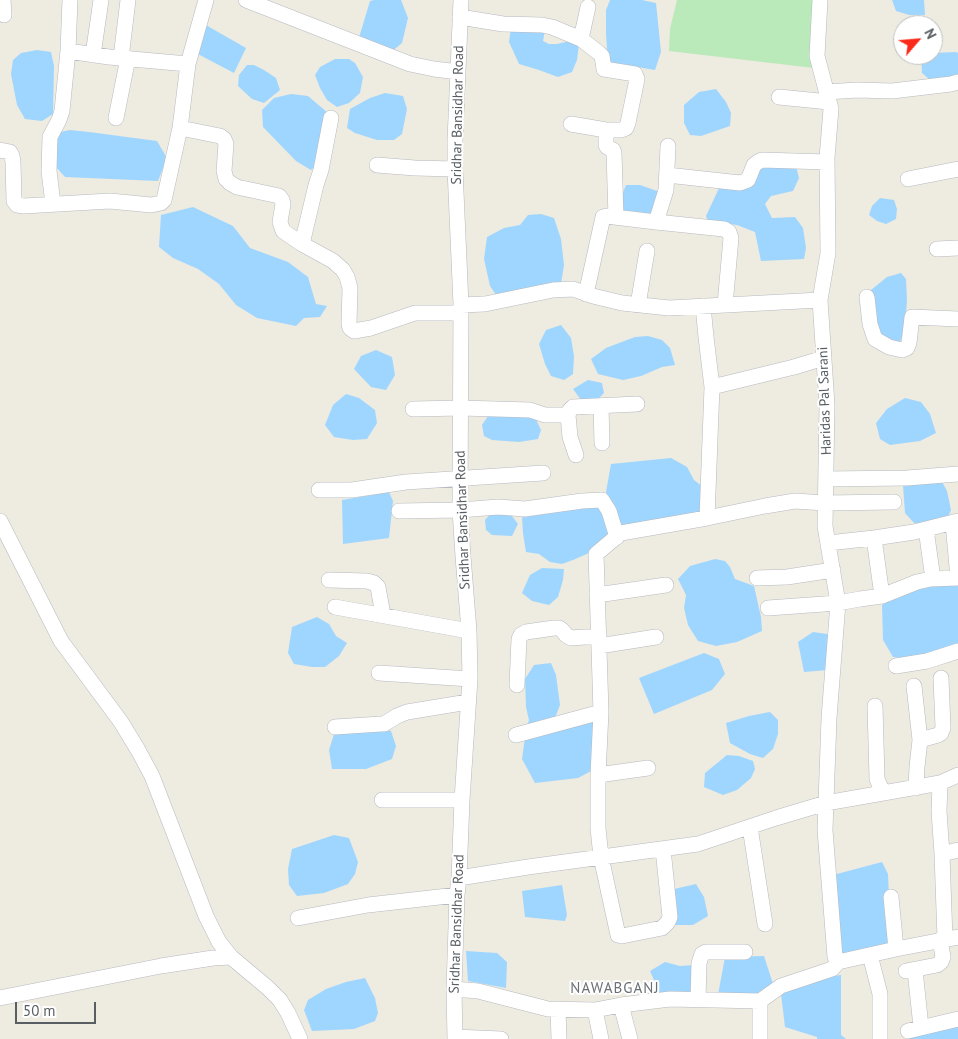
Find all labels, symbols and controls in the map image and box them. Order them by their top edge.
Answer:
north arrow [893,15,943,65]
text: N [920,25,941,42]
street label: Sridhar Bansidhar Road [448,45,468,185]
street label: Haridas Pal Sarani [815,346,835,456]
street label: Sridhar Bansidhar Road [452,450,474,590]
street label: Sridhar Bansidhar Road [446,854,468,994]
district label: NAWABGANJ [569,980,661,998]
scale bar [18,992,99,1024]
text: 50 m [23,1001,56,1020]

